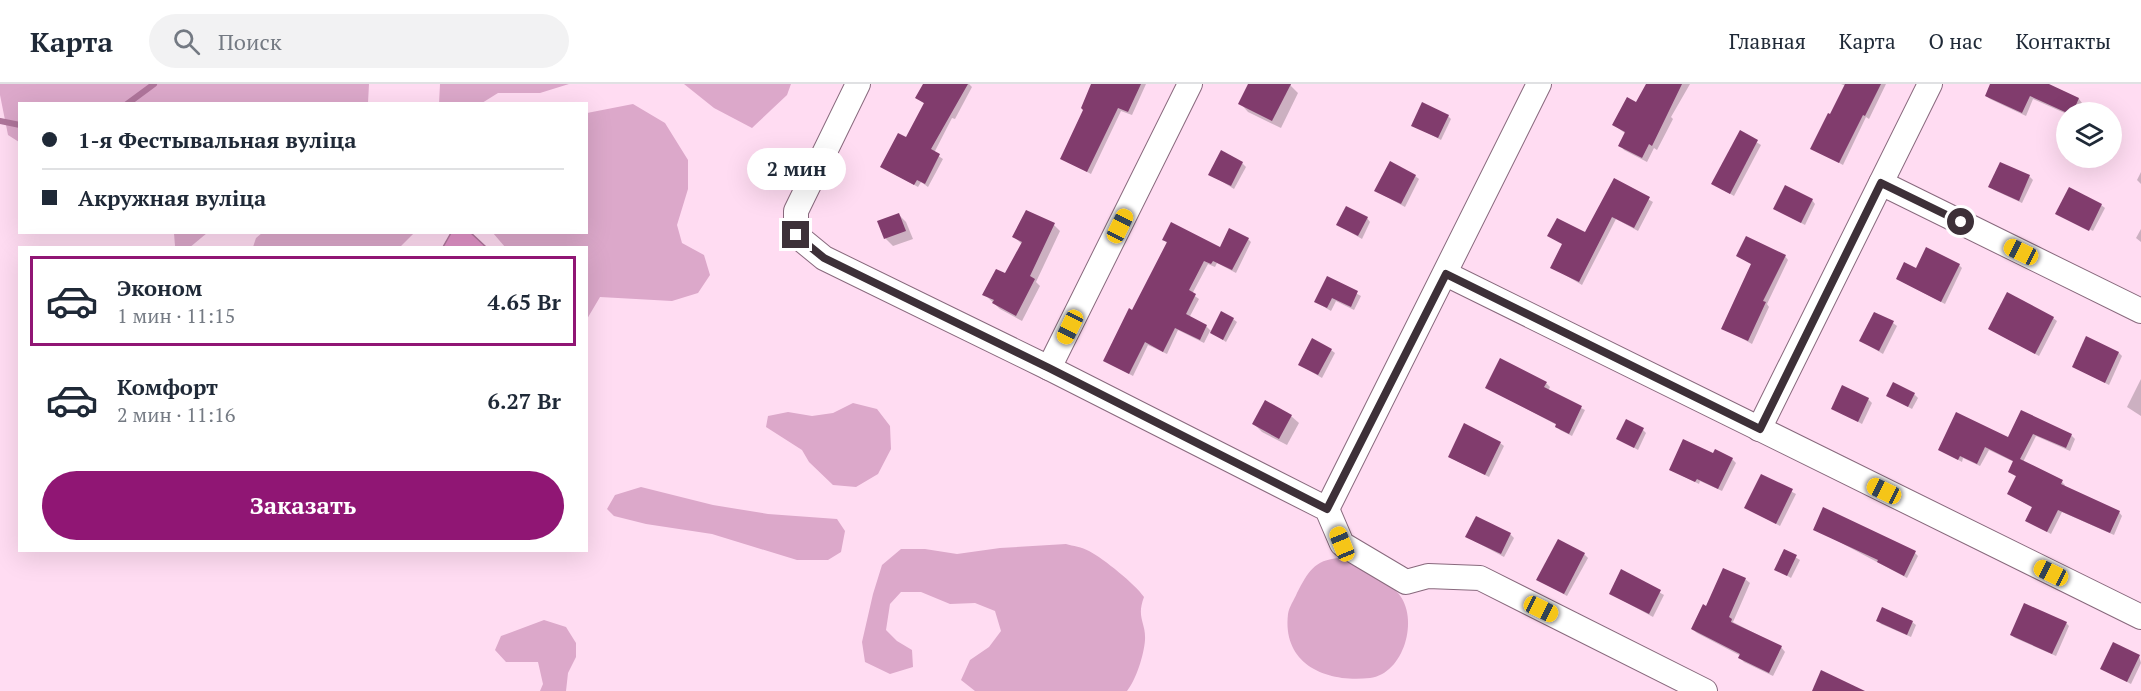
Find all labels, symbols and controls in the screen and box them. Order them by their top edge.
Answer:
search box [149,14,569,68]
text: Карта [30,23,113,60]
icon: search [170,25,203,58]
text: Поиск [218,27,282,56]
text: Главная [1729,27,1806,55]
text: Карта [1839,27,1896,55]
text: О нас [1929,27,1982,55]
text: Контакты [2015,27,2111,55]
map controls [2056,102,2122,168]
button: layers [2056,102,2122,168]
text: 1-я Фестывальная вуліца [78,125,356,154]
callout: 2 мин [746,148,846,190]
text: 2 мин [767,155,826,182]
text: Акружная вуліца [78,183,266,212]
car [1104,206,1136,246]
route start [1947,208,1974,235]
route end [782,221,809,248]
car [2001,236,2041,268]
text: Эконом [117,273,202,302]
icon: car [45,274,99,328]
text: 4.65 Br [487,287,561,316]
text: 1 мин · 11:15 [117,302,235,329]
car [1054,307,1086,347]
text: Комфорт [117,372,218,401]
icon: car [45,373,99,427]
text: 6.27 Br [487,386,561,415]
text: 2 мин · 11:16 [117,401,235,428]
button: Заказать [42,471,564,540]
car [1864,475,1904,507]
car [1327,524,1357,564]
car [2031,557,2071,589]
car [1521,593,1561,625]

